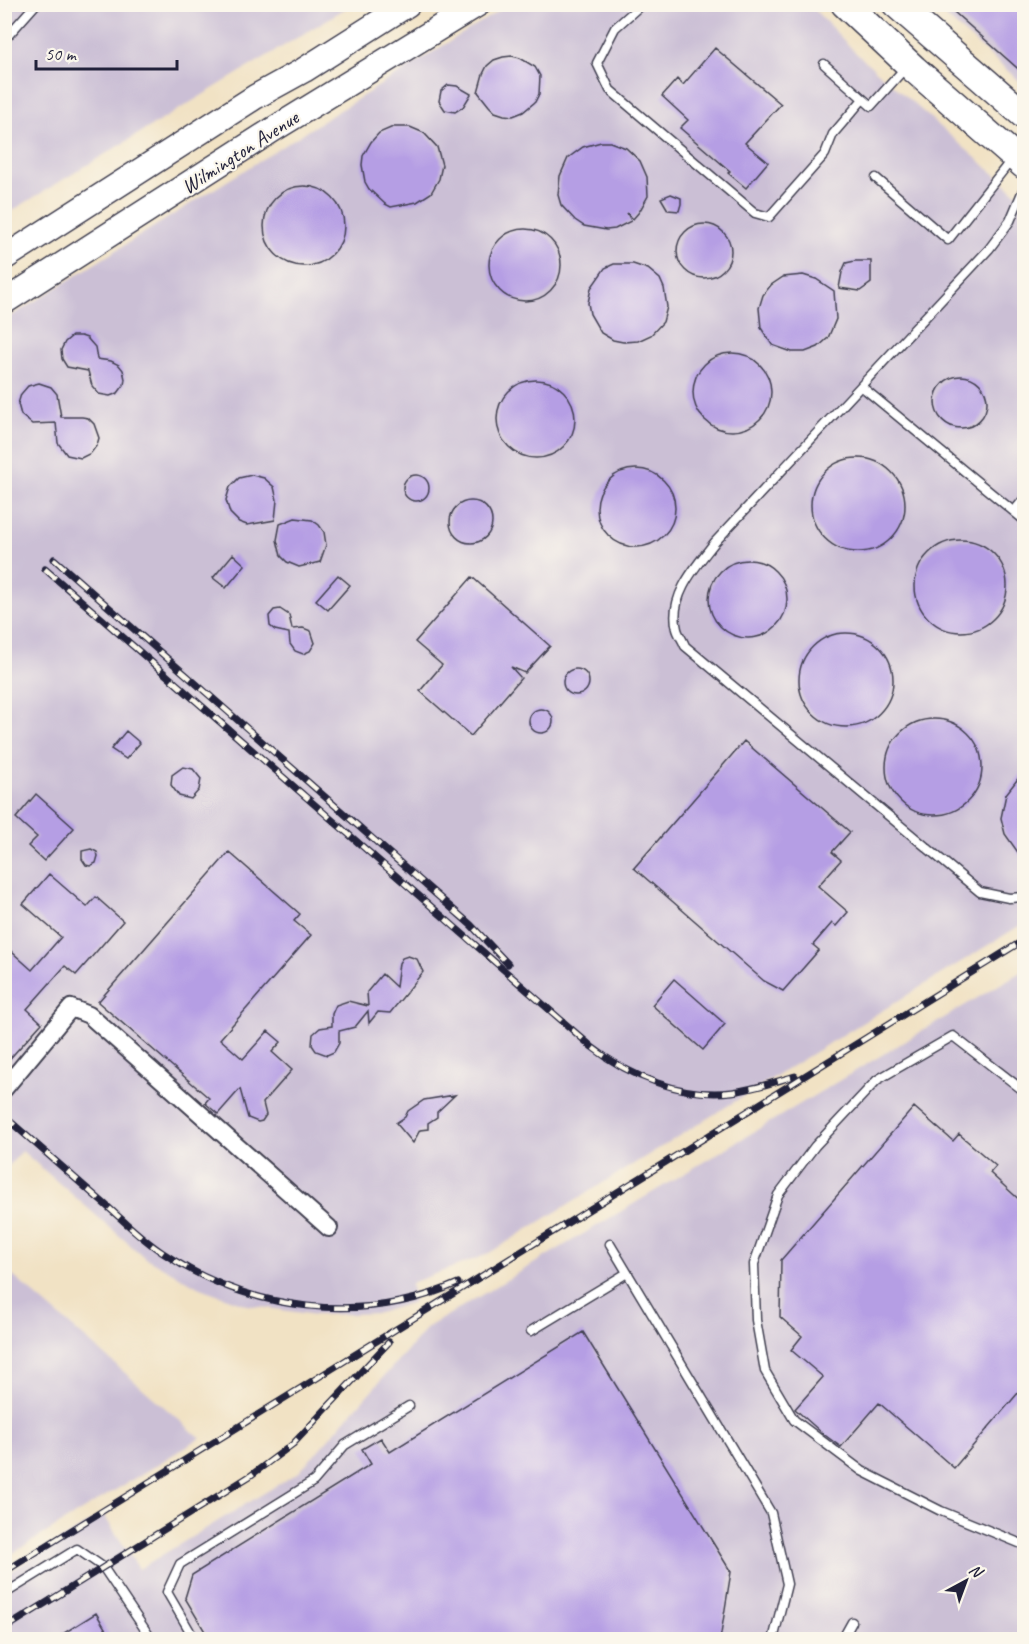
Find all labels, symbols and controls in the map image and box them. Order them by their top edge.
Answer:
scale bar [36,33,177,71]
text: 50 m [45,43,78,65]
street label: Wilmington Avenue [177,104,304,199]
north arrow [936,1551,996,1611]
text: N [965,1560,988,1583]

